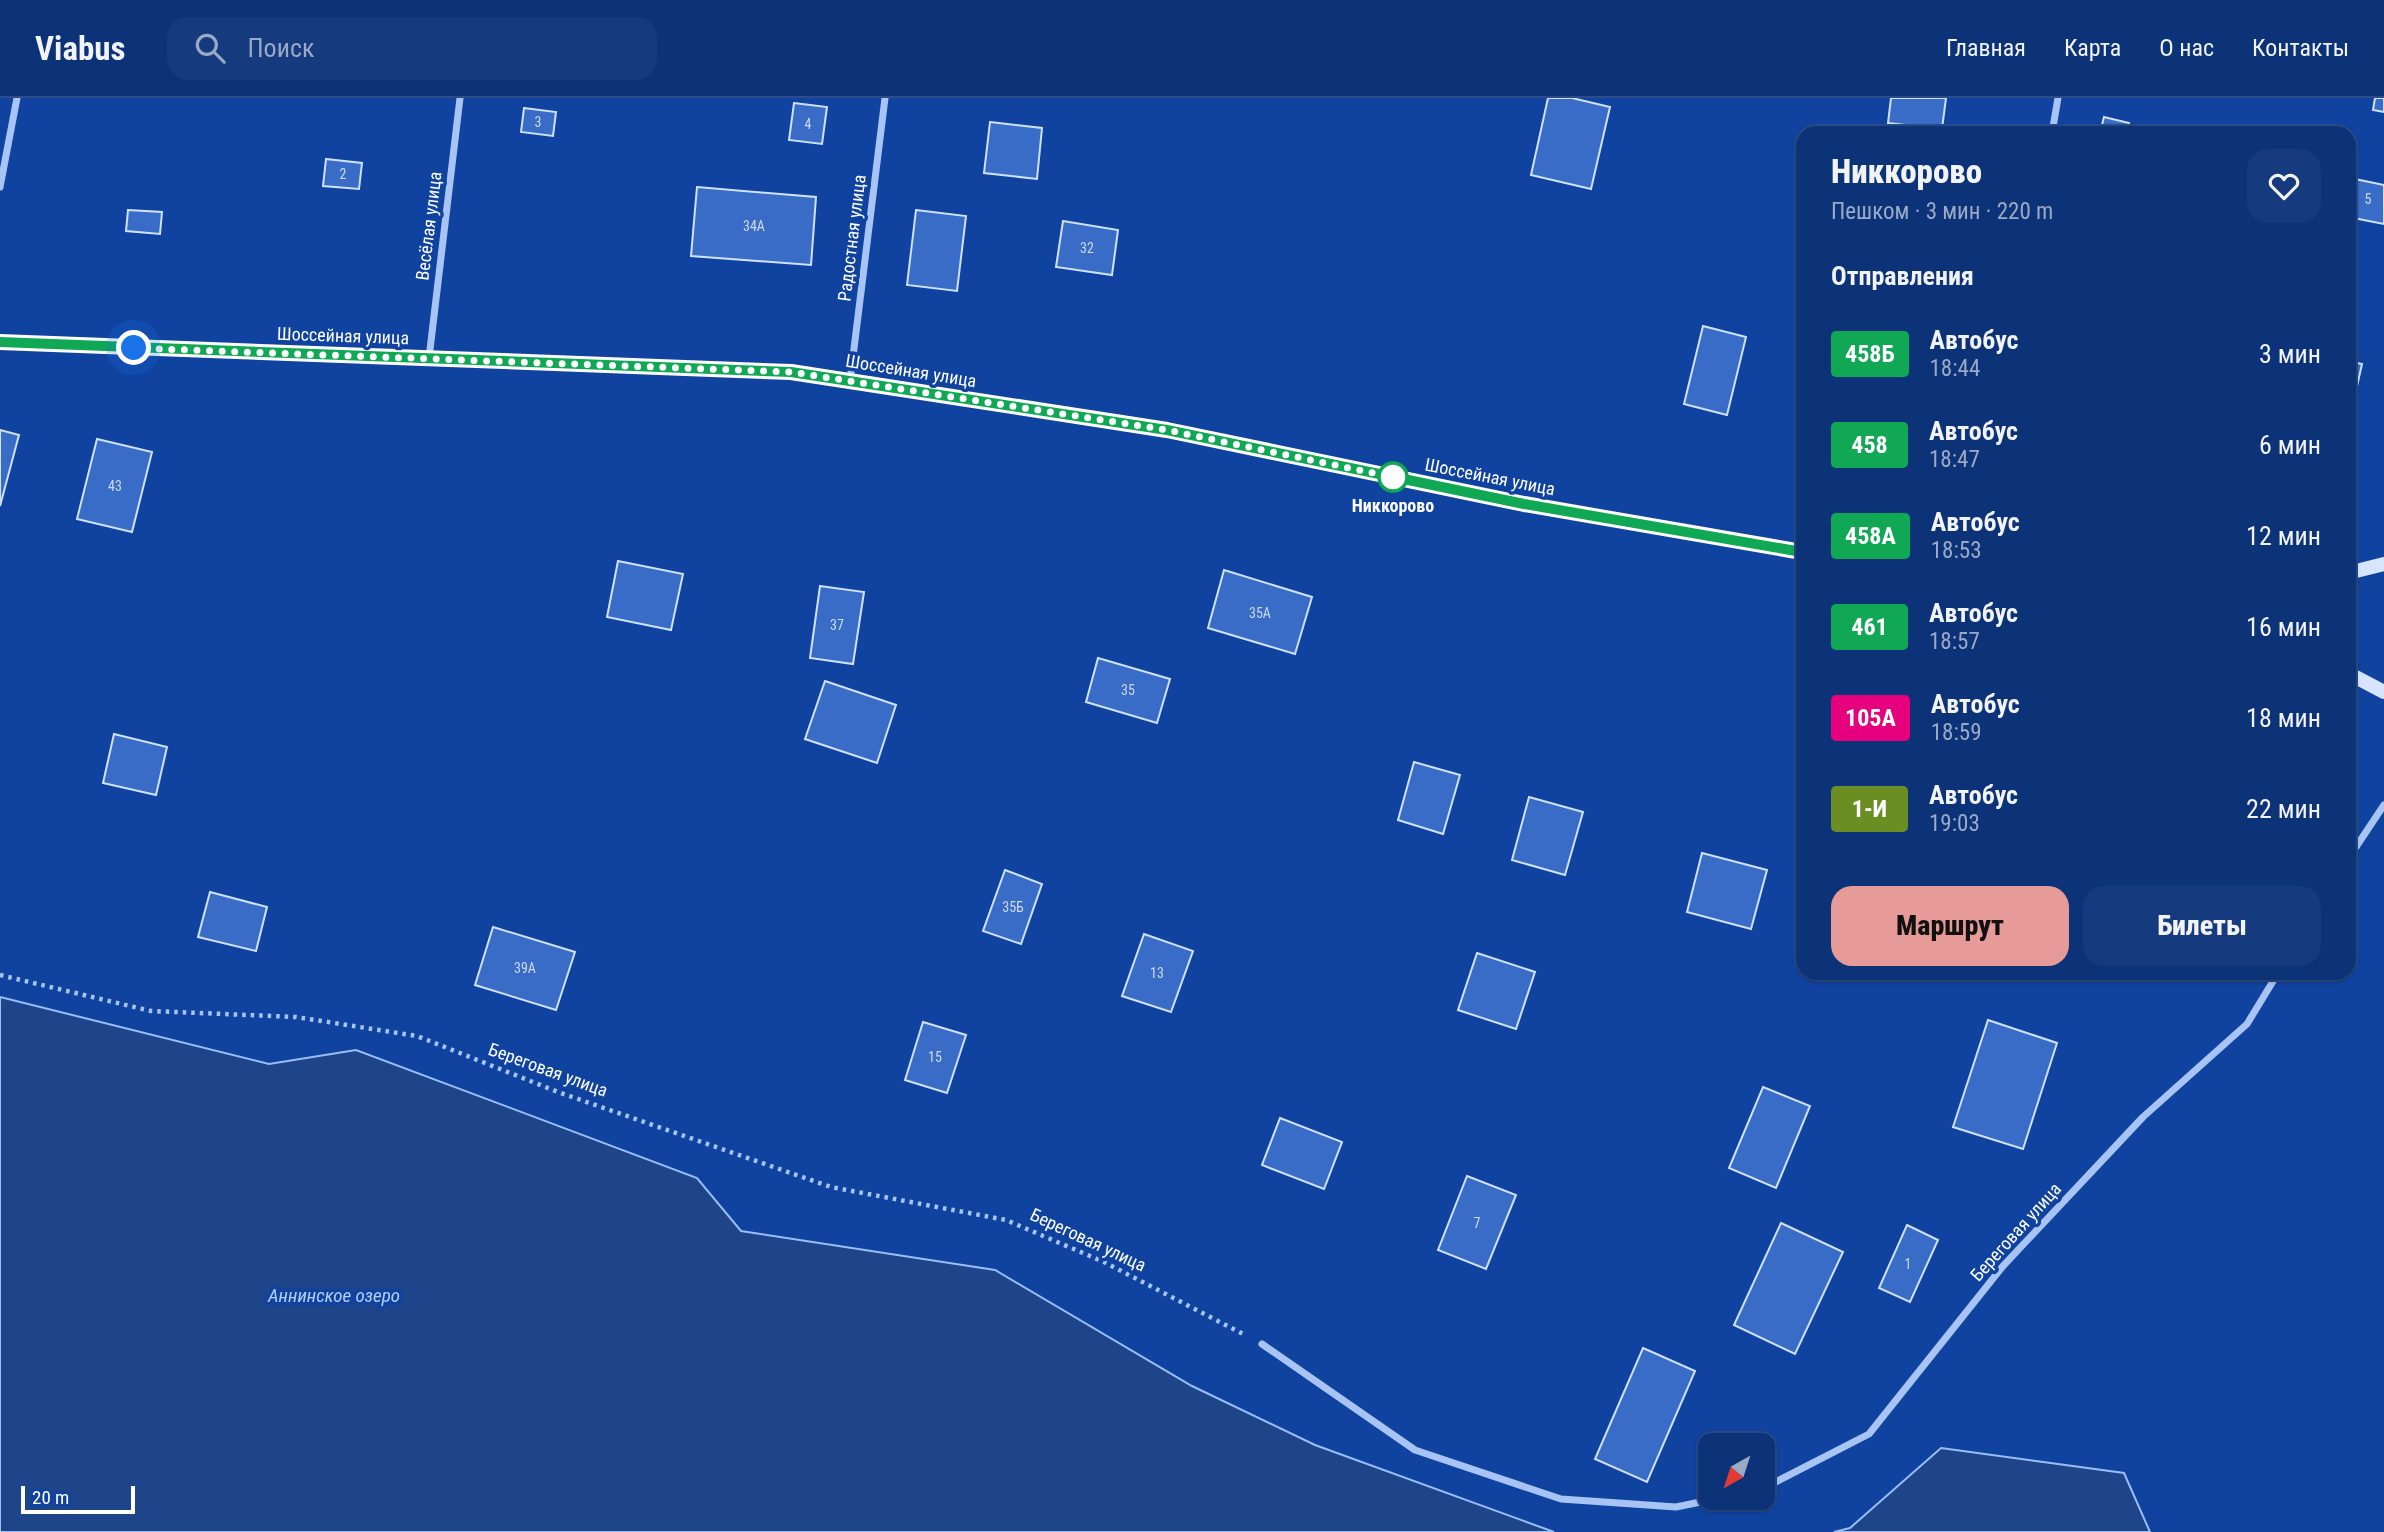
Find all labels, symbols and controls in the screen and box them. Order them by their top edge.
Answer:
search box [167,17,657,80]
text: Viabus [35,29,125,68]
icon: search [191,29,229,67]
text: Поиск [247,33,314,63]
text: Главная [1946,34,2026,62]
text: Карта [2064,34,2121,62]
text: О нас [2159,34,2214,62]
text: Контакты [2252,34,2349,62]
house number: 3 [535,114,541,130]
house number: 4 [805,116,812,132]
button: heart [2247,149,2321,223]
text: Никкорово [1831,152,1982,191]
house number: 2 [340,166,347,182]
street label: Весёлая улица [411,170,446,281]
street label: Радостная улица [833,173,870,302]
house number: 5 [2365,191,2372,207]
text: Пешком · 3 мин · 220 m [1831,198,2053,225]
house number: 34А [743,218,765,234]
house number: 32 [1080,240,1094,256]
text: Отправления [1831,261,1974,291]
street label: Шоссейная улица [277,323,409,348]
text: Автобус [1930,325,2019,355]
your location [116,330,151,365]
text: 3 мин [2259,339,2321,369]
text: 458Б [1845,340,1895,368]
street label: Шоссейная улица [844,350,978,391]
text: 18:44 [1930,355,1980,382]
text: Автобус [1929,416,2018,446]
text: 6 мин [2259,430,2321,460]
text: 458 [1851,431,1888,459]
text: 18:47 [1929,446,1980,473]
street label: Шоссейная улица [1423,454,1557,499]
marker: Никкорово [1378,462,1408,492]
house number: 43 [108,478,122,494]
place label: Никкорово [1352,495,1434,516]
text: Автобус [1931,507,2020,537]
text: 12 мин [2246,521,2321,551]
text: 458А [1845,522,1896,550]
text: 18:53 [1931,537,1982,564]
text: Автобус [1929,598,2018,628]
house number: 35А [1249,605,1271,621]
text: 16 мин [2246,612,2321,642]
text: 461 [1851,613,1888,641]
house number: 37 [830,617,844,633]
text: 18:57 [1929,628,1980,655]
house number: 35 [1121,682,1135,698]
text: Автобус [1931,689,2020,719]
text: 18 мин [2246,703,2321,733]
text: 105А [1845,704,1896,732]
text: 18:59 [1931,719,1982,746]
text: Автобус [1929,780,2018,810]
text: 22 мин [2246,794,2321,824]
text: 1-И [1852,795,1887,823]
text: 19:03 [1929,810,1980,837]
button: Маршрут [1831,886,2069,966]
button: Билеты [2083,886,2321,966]
house number: 35Б [1002,899,1024,915]
house number: 39А [514,960,536,976]
house number: 13 [1150,965,1164,981]
street label: Береговая улица [486,1038,611,1101]
house number: 15 [928,1049,942,1065]
street label: Береговая улица [1966,1178,2065,1285]
street label: Береговая улица [1027,1204,1149,1276]
house number: 7 [1474,1215,1481,1231]
house number: 1 [1905,1256,1911,1272]
water label: Аннинское озеро [267,1284,400,1307]
north arrow [1698,1433,1774,1510]
map controls [1698,1433,1775,1510]
scale bar [21,1483,135,1515]
text: 20 m [32,1486,69,1509]

